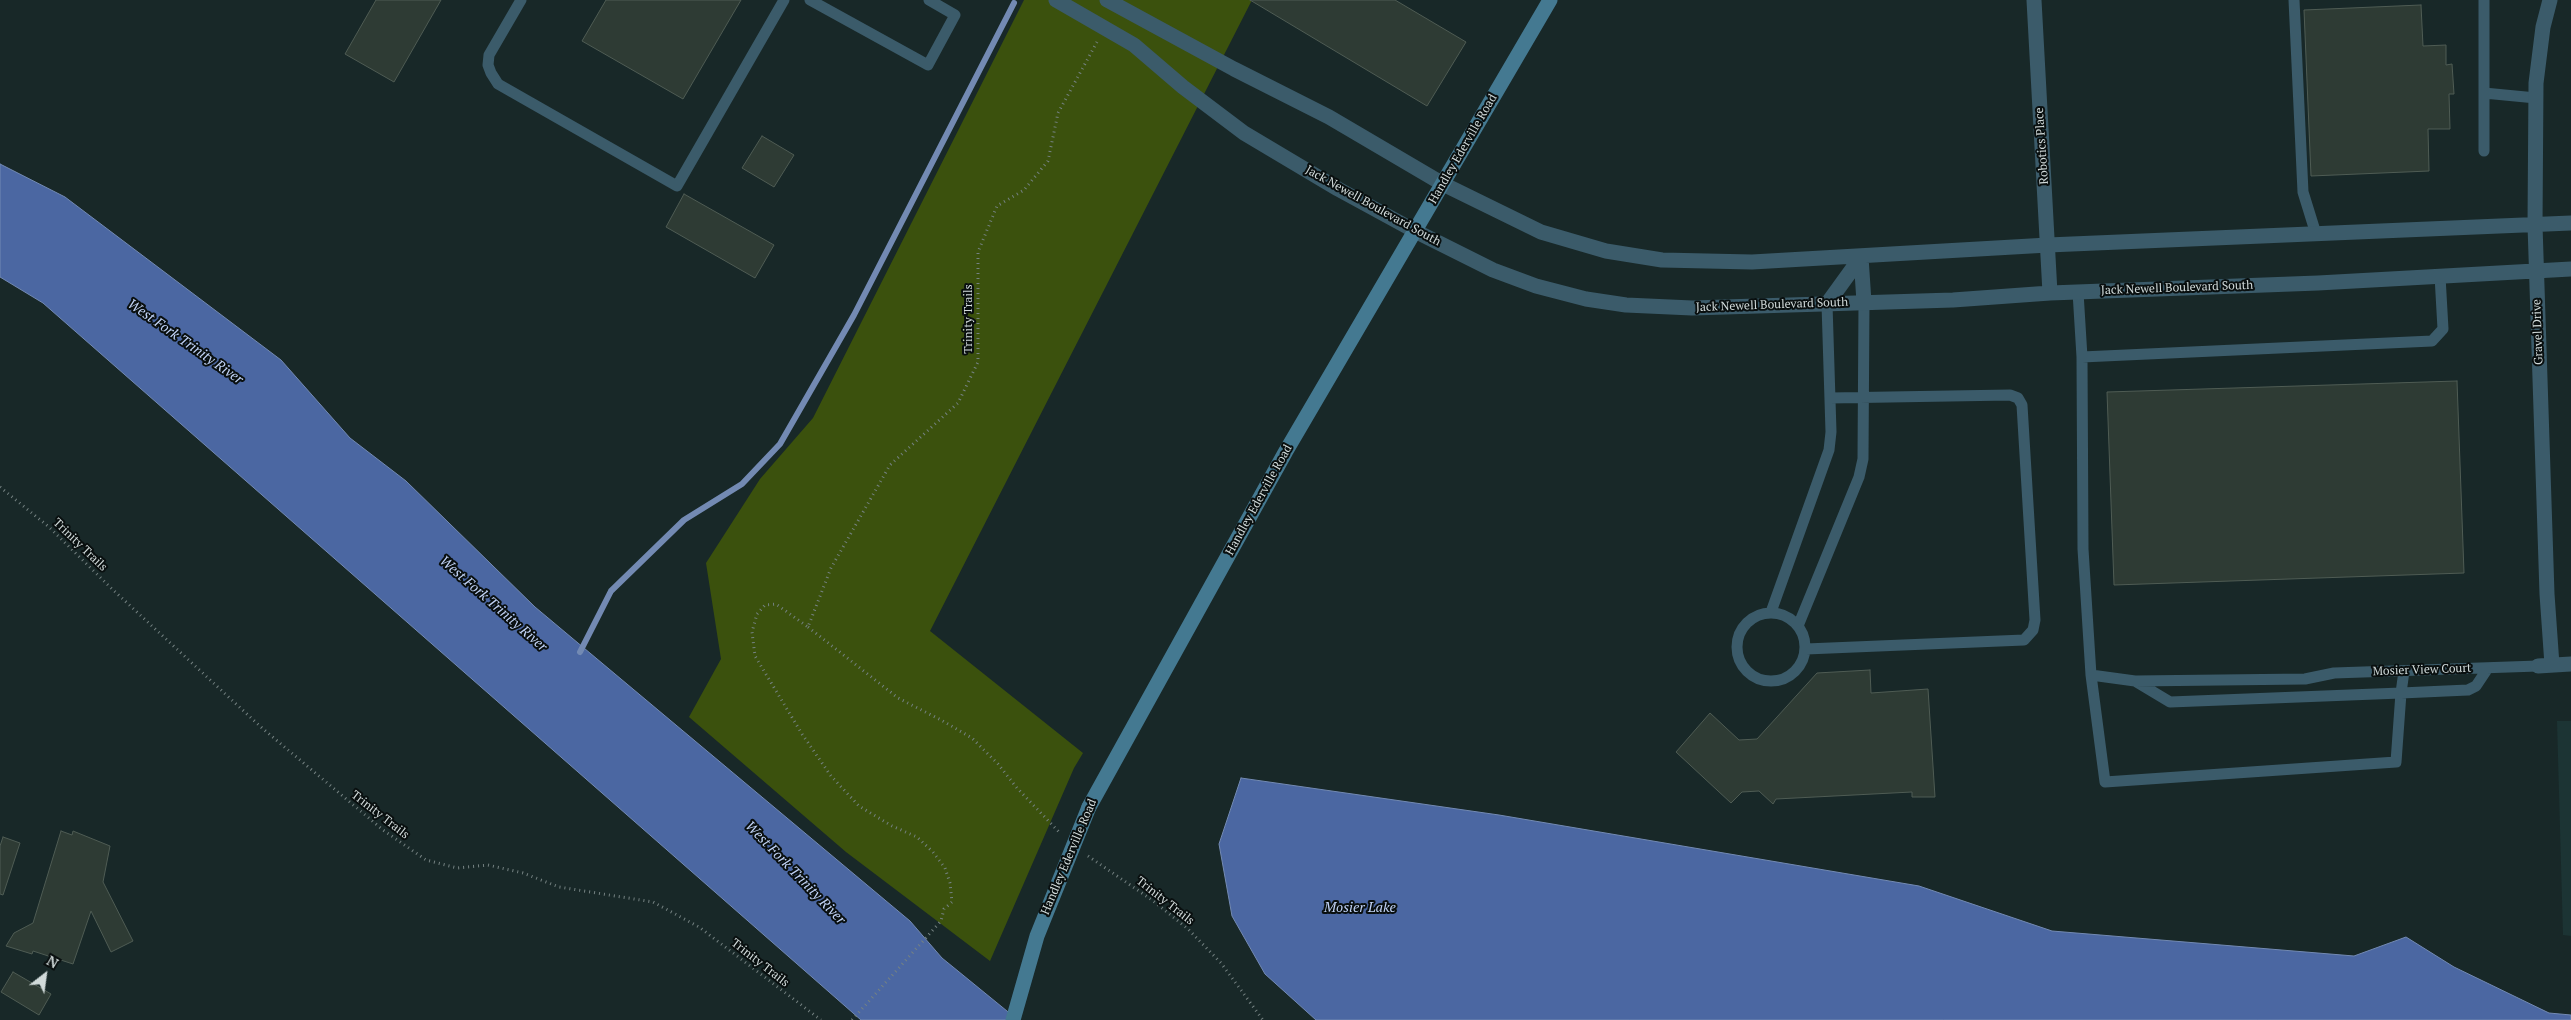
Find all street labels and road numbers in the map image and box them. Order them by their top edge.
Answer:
street label: Handley Ederville Road [1426,92,1500,206]
street label: Robotics Place [2032,107,2052,185]
street label: Jack Newell Boulevard South [1303,163,1443,249]
street label: Jack Newell Boulevard South [2101,278,2253,298]
street label: Trinity Trails [962,284,976,354]
street label: Jack Newell Boulevard South [1696,295,1848,315]
street label: Gravel Drive [2530,299,2546,365]
street label: Handley Ederville Road [1223,442,1295,558]
street label: Trinity Trails [50,516,110,574]
street label: Mosier View Court [2372,661,2472,679]
street label: Trinity Trails [348,788,412,842]
street label: Handley Ederville Road [1038,797,1100,917]
street label: Trinity Trails [1133,874,1197,928]
street label: Trinity Trails [728,936,792,990]

